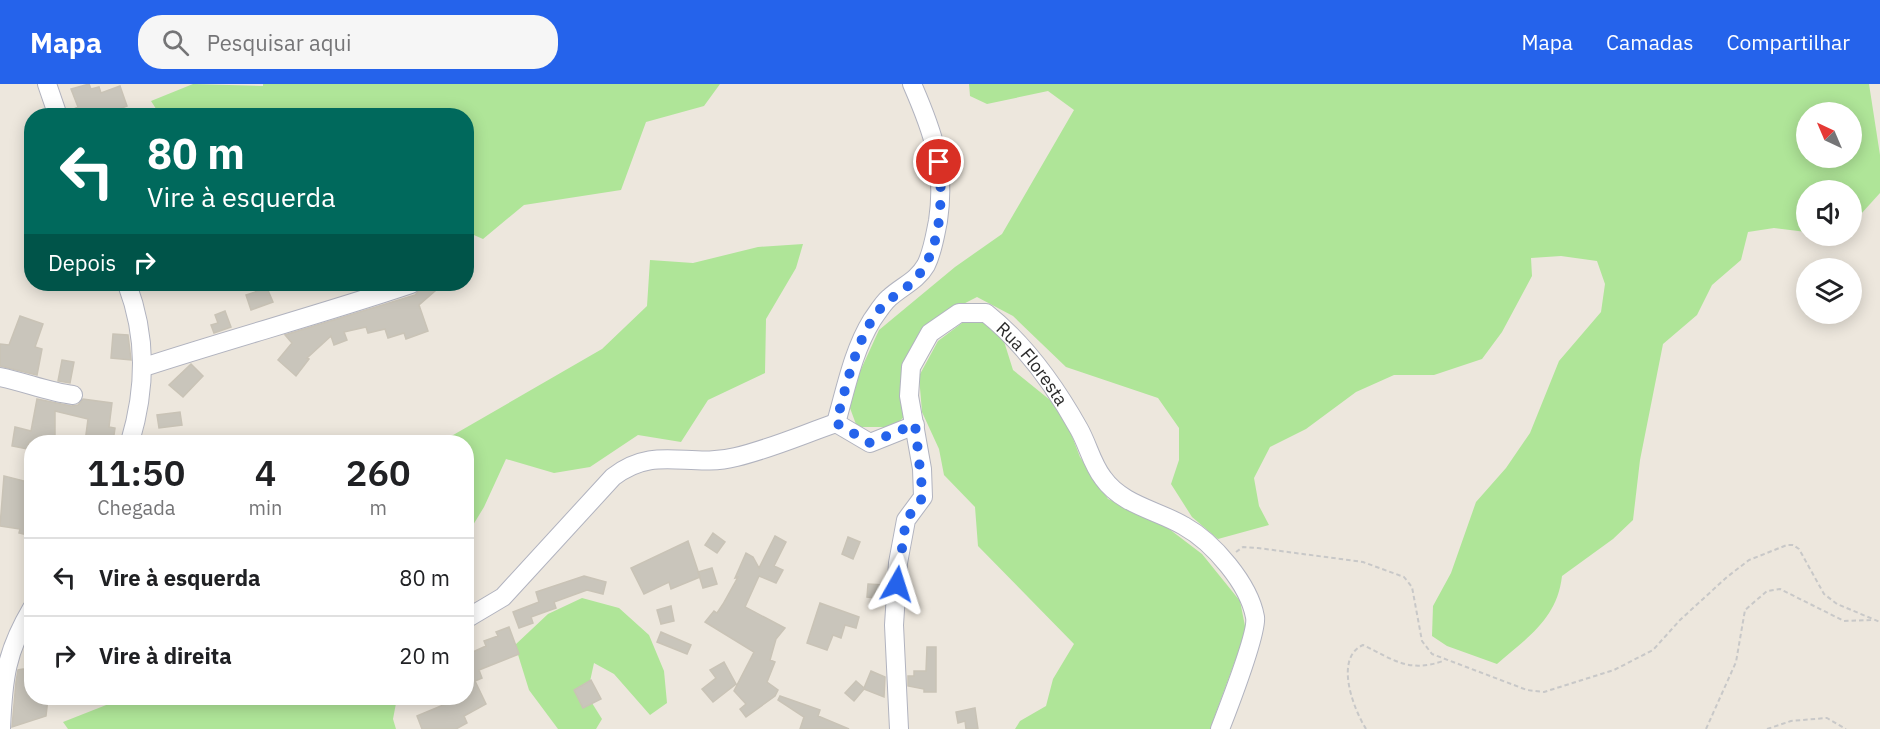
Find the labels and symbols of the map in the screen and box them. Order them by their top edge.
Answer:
north arrow [1796,102,1862,168]
pin [913,136,964,187]
street label: Rua Floresta [992,316,1074,410]
position arrow [865,552,929,616]

